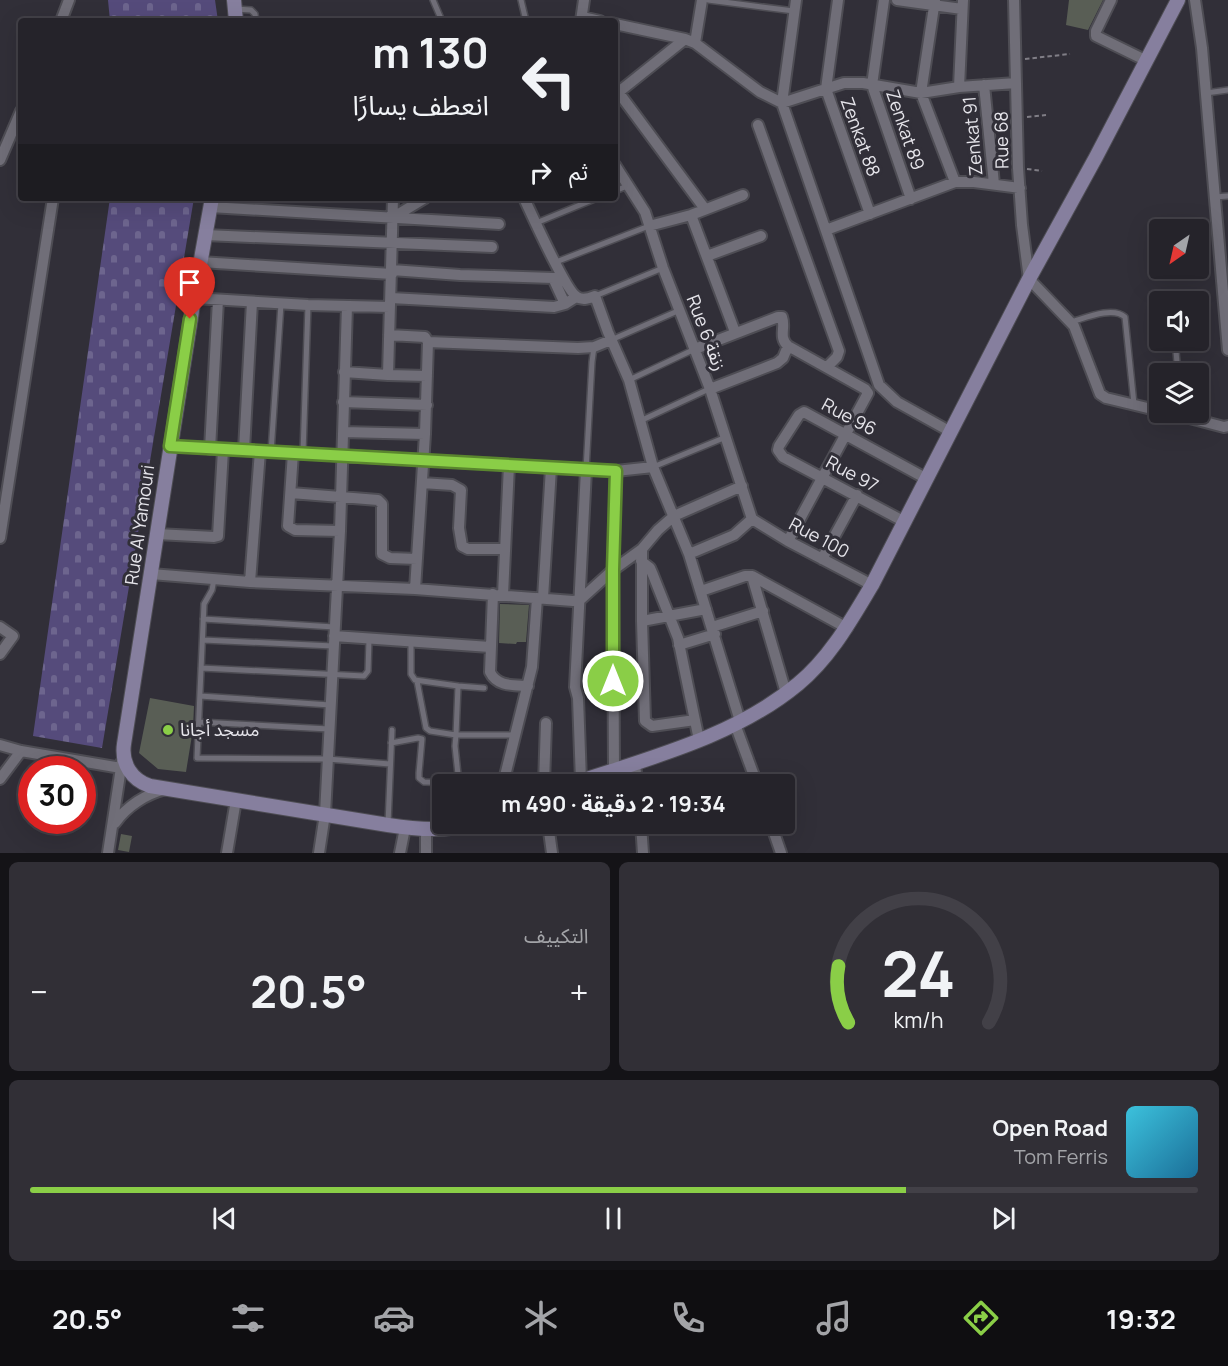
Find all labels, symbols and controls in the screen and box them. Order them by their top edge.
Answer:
text: 130 m [372,23,489,81]
icon: left [510,42,588,120]
text: انعطف يسارًا [352,86,489,123]
street label: Zenkat 89 [881,86,931,173]
street label: Zenkat 88 [836,94,886,180]
street label: Zenkat 91 [957,95,987,177]
street label: Rue 68 [988,111,1014,169]
icon: right [524,156,557,189]
text: ثم [569,157,588,187]
north arrow [1149,219,1209,279]
map controls [1149,219,1209,423]
pin [164,257,215,319]
icon: arrive [173,266,206,299]
street label: Rue 6 زنقة [681,291,732,374]
button: sound [1149,291,1209,351]
button: layers [1149,363,1209,423]
street label: Rue 96 [818,392,881,440]
street label: Rue 97 [822,449,883,497]
street label: Rue Al Yamouri [119,463,159,587]
street label: Rue 100 [785,511,854,563]
position arrow [581,649,645,713]
place label: مسجد أجانا [180,717,260,741]
marker: مسجد أجانا [161,723,175,737]
speed limit sign: 30 [18,756,96,834]
text: 19:34 · 2 دقيقة · 490 m [501,789,726,819]
text: التكييف [524,922,589,949]
text: 24 [882,930,956,1016]
text: 20.5° [250,960,367,1022]
text: − [30,969,48,1014]
text: + [569,969,588,1014]
text: km/h [894,1006,944,1035]
text: Open Road [993,1113,1108,1143]
text: Tom Ferris [1014,1143,1108,1170]
icon: previous [208,1202,241,1235]
icon: pause [597,1202,630,1235]
icon: next [987,1202,1020,1235]
icon: filters [227,1297,269,1339]
icon: car [373,1297,415,1339]
icon: climate [520,1297,562,1339]
icon: phone [667,1297,709,1339]
icon: music [813,1297,855,1339]
icon: directions [960,1297,1002,1339]
text: 20.5° [52,1300,122,1337]
text: 19:32 [1106,1300,1176,1337]

